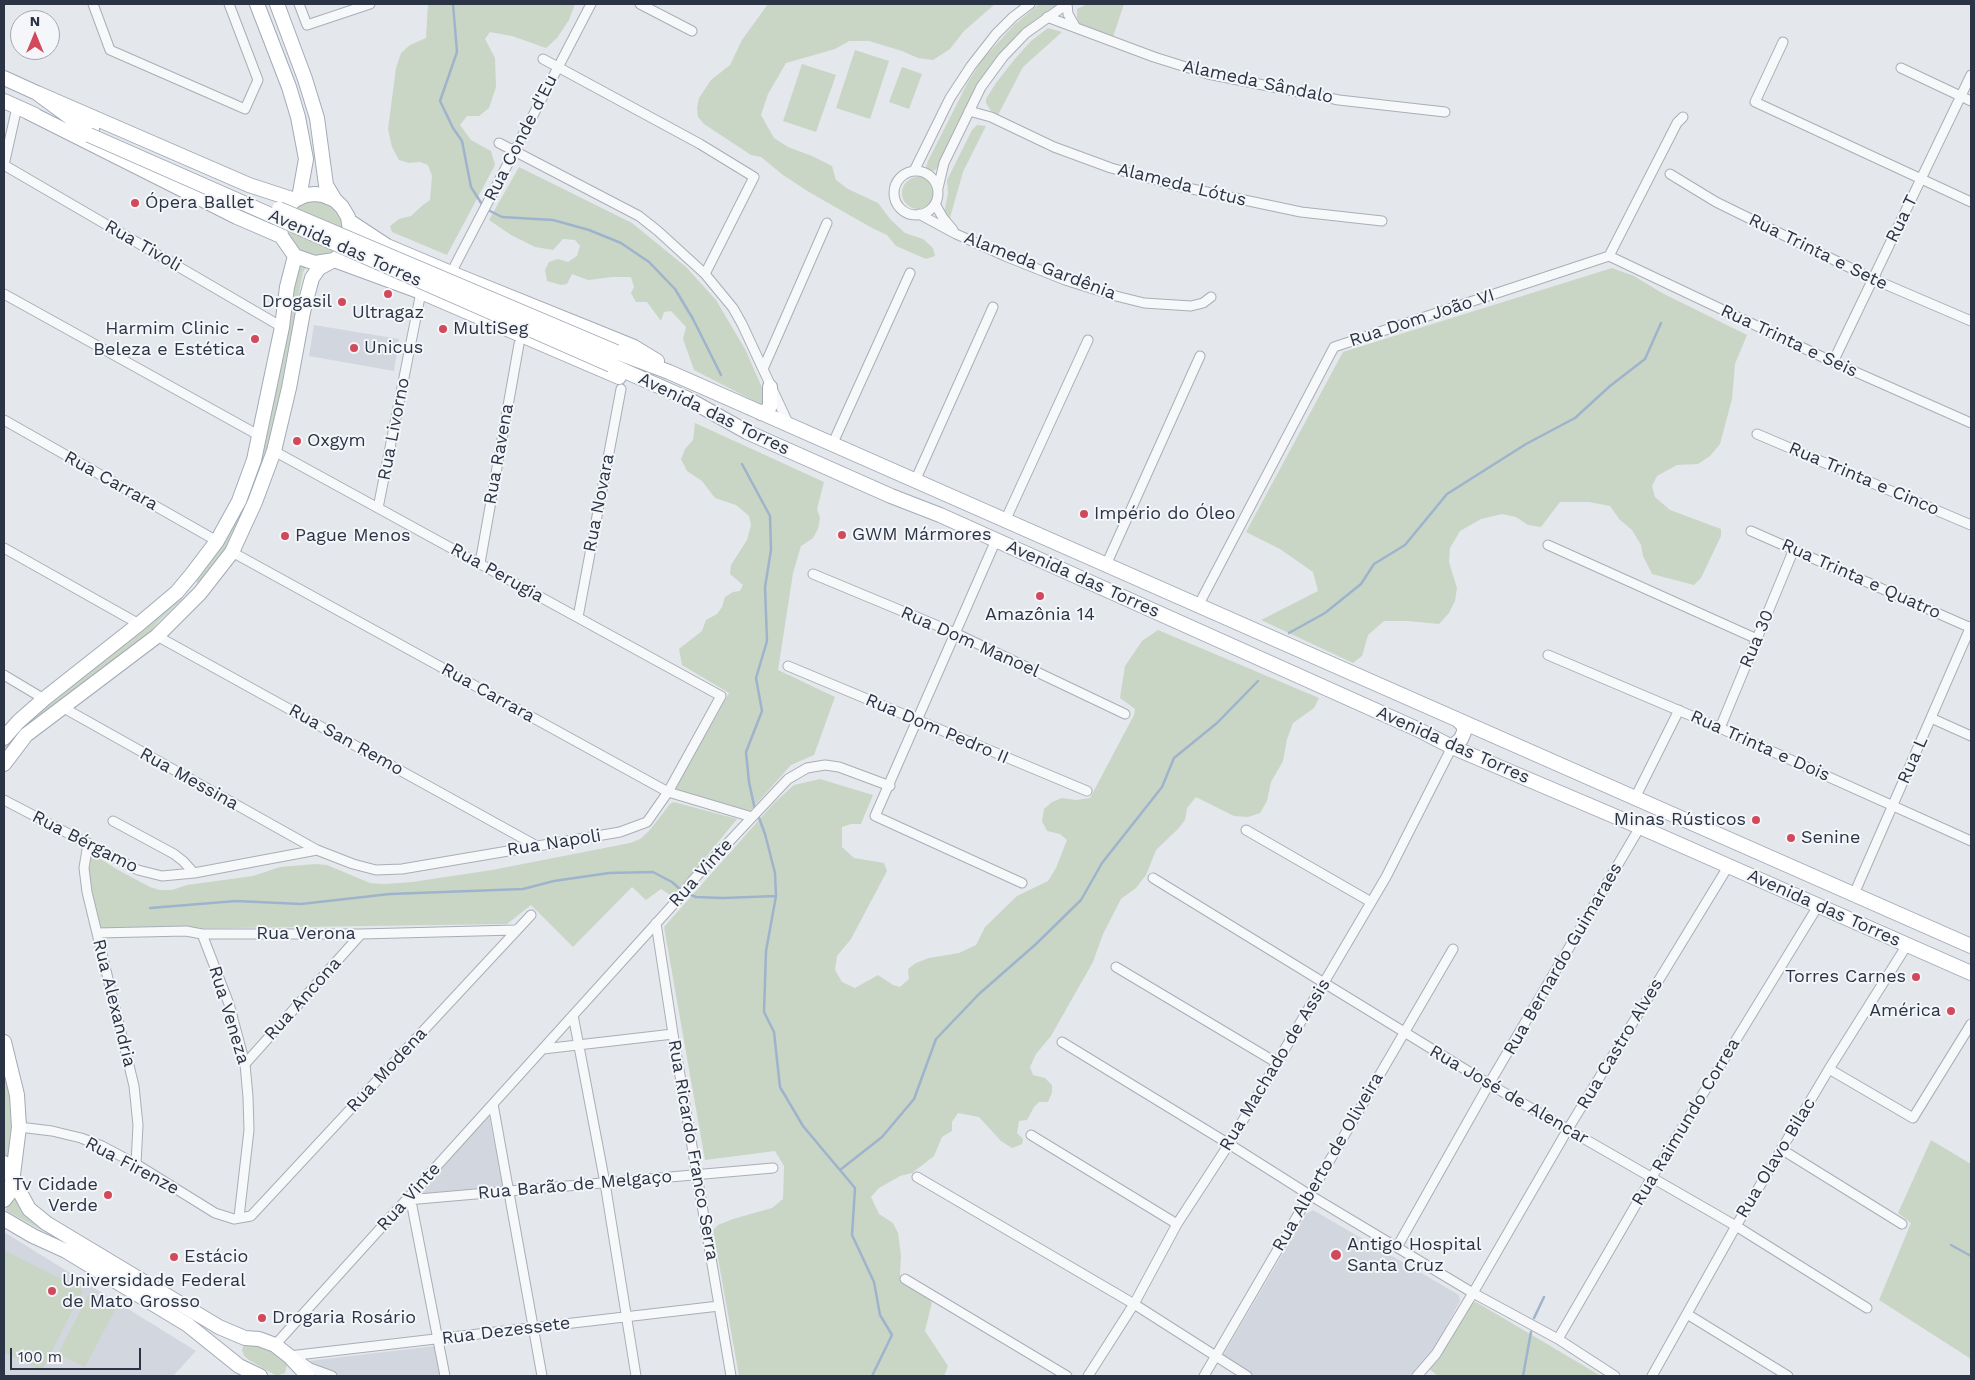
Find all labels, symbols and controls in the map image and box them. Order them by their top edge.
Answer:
north arrow [10,10,60,60]
text: N [30,13,40,29]
street label: Alameda Sândalo [1181,56,1335,108]
street label: Rua Conde d'Eu [480,71,562,205]
street label: Alameda Lótus [1115,159,1249,211]
place label: Ópera Ballet [145,192,254,214]
street label: Rua T [1881,192,1923,246]
marker: Ópera Ballet [129,197,141,209]
street label: Avenida das Torres [265,204,425,292]
street label: Rua Trinta e Sete [1745,209,1891,295]
street label: Rua Tivoli [101,215,185,277]
street label: Alameda Gardênia [961,227,1119,305]
street label: Rua Dom João VI [1347,284,1497,352]
marker: Ultragaz [382,288,394,300]
place label: Drogasil [262,291,332,313]
marker: Drogasil [336,296,348,308]
street label: Rua Trinta e Seis [1717,300,1861,382]
place label: Ultragaz [352,302,424,324]
place label: Harmim Clinic - Beleza e Estética [93,318,245,360]
place label: MultiSeg [453,318,528,340]
marker: MultiSeg [437,323,449,335]
marker: Harmim Clinic - Beleza e Estética [249,333,261,345]
place label: Unicus [364,337,423,359]
marker: Unicus [348,342,360,354]
street label: Avenida das Torres [635,368,793,460]
street label: Rua Livorno [373,376,415,482]
street label: Rua Ravena [479,402,519,506]
place label: Oxgym [307,430,366,452]
marker: Oxgym [291,435,303,447]
street label: Rua Trinta e Cinco [1785,438,1943,520]
street label: Rua Carrara [60,446,162,516]
street label: Rua Novara [579,452,619,554]
place label: Império do Óleo [1094,503,1236,525]
marker: Império do Óleo [1078,508,1090,520]
place label: GWM Mármores [852,524,991,546]
place label: Pague Menos [295,525,410,547]
marker: GWM Mármores [836,529,848,541]
marker: Pague Menos [279,530,291,542]
street label: Rua Trinta e Quatro [1778,534,1944,624]
street label: Avenida das Torres [1003,535,1163,623]
street label: Rua Perugia [447,538,547,608]
marker: Amazônia 14 [1034,590,1046,602]
street label: Rua Dom Manoel [897,602,1043,682]
place label: Amazônia 14 [985,604,1095,626]
street label: Rua 30 [1735,607,1779,671]
street label: Rua Carrara [437,658,539,728]
street label: Rua Dom Pedro II [862,689,1012,769]
street label: Rua San Remo [285,700,407,780]
street label: Avenida das Torres [1373,701,1533,789]
street label: Rua Trinta e Dois [1687,706,1833,786]
street label: Rua L [1893,733,1933,787]
street label: Rua Messina [136,743,242,815]
street label: Rua Bérgamo [28,806,142,878]
place label: Minas Rústicos [1614,809,1746,831]
marker: Minas Rústicos [1750,814,1762,826]
street label: Rua Napoli [505,825,603,861]
place label: Senine [1801,827,1860,849]
marker: Senine [1785,832,1797,844]
street label: Rua Vinte [665,834,737,912]
street label: Rua Bernardo Guimaraes [1499,859,1627,1059]
street label: Avenida das Torres [1744,864,1904,952]
street label: Rua Verona [256,923,356,945]
street label: Rua Alexandria [88,937,140,1069]
street label: Rua Ancona [260,953,346,1045]
street label: Rua Veneza [204,963,254,1067]
place label: Torres Carnes [1785,966,1906,988]
marker: Torres Carnes [1910,971,1922,983]
street label: Rua Machado de Assis [1215,975,1335,1155]
street label: Rua Castro Alves [1572,975,1668,1113]
place label: América [1869,1000,1941,1022]
marker: América [1945,1005,1957,1017]
street label: Rua Modena [342,1023,432,1117]
street label: Rua Raimundo Correa [1627,1034,1745,1210]
street label: Rua Ricardo Franco Serra [663,1038,723,1262]
street label: Rua José de Alencar [1425,1041,1593,1149]
street label: Rua Alberto de Oliveira [1268,1069,1388,1255]
street label: Rua Olavo Bilac [1732,1094,1820,1222]
street label: Rua Firenze [81,1132,183,1200]
street label: Rua Vinte [373,1158,445,1236]
street label: Rua Barão de Melgaço [477,1166,673,1204]
place label: Tv Cidade Verde [12,1174,98,1216]
marker: Tv Cidade Verde [102,1189,114,1201]
place label: Antigo Hospital Santa Cruz [1347,1234,1481,1276]
place label: Estácio [184,1246,248,1268]
marker: Antigo Hospital Santa Cruz [1329,1248,1343,1262]
marker: Estácio [168,1251,180,1263]
place label: Universidade Federal de Mato Grosso [62,1270,246,1312]
marker: Universidade Federal de Mato Grosso [46,1285,58,1297]
place label: Drogaria Rosário [272,1307,416,1329]
marker: Drogaria Rosário [256,1312,268,1324]
street label: Rua Dezessete [440,1312,572,1350]
scale bar [12,1338,144,1370]
text: 100 m [18,1348,62,1366]

